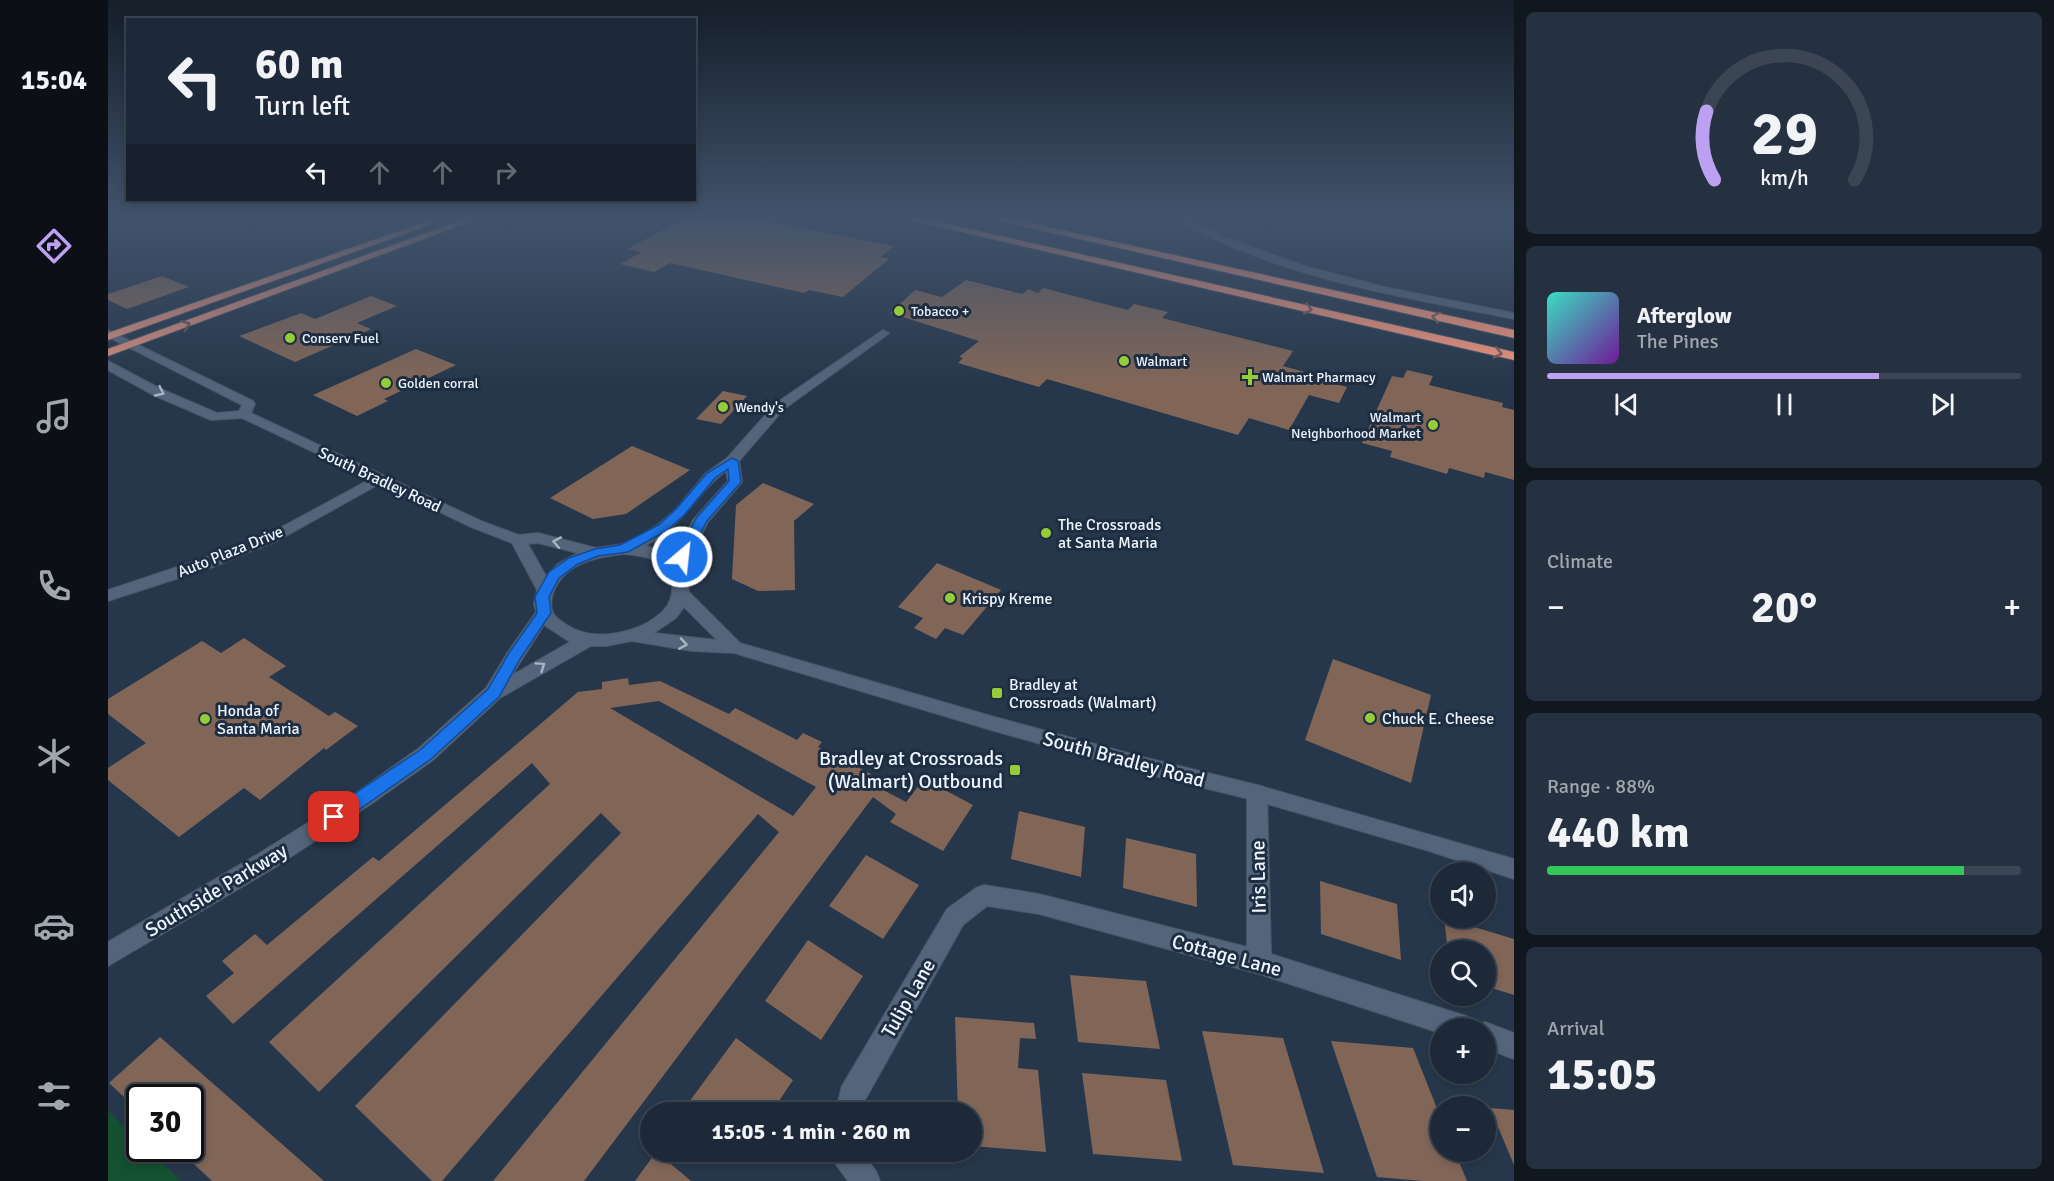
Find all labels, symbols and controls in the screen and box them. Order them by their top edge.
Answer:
text: 60 m [255,39,344,90]
icon: left [156,42,234,120]
text: 15:04 [21,64,87,97]
text: Turn left [255,90,350,123]
text: 29 [1750,95,1818,172]
icon: left [300,156,333,189]
icon: ahead [363,156,396,189]
icon: ahead [426,156,459,189]
icon: right [489,156,522,189]
text: km/h [1760,165,1808,191]
icon: directions [33,225,75,267]
one-way arrow [1302,302,1312,315]
text: Afterglow [1637,302,1732,329]
place label: Tobacco + [911,303,969,320]
marker: Tobacco + [892,304,906,318]
one-way arrow [1432,311,1442,324]
one-way arrow [180,320,191,332]
text: The Pines [1637,329,1719,354]
place label: Conserv Fuel [302,330,379,347]
marker: Conserv Fuel [283,331,297,345]
one-way arrow [1493,345,1503,358]
place label: Walmart [1136,353,1187,370]
marker: Walmart [1117,354,1131,368]
place label: Walmart Pharmacy [1262,369,1376,386]
marker: Walmart Pharmacy [1243,370,1257,384]
place label: Golden corral [398,375,479,392]
marker: Golden corral [379,376,393,390]
one-way arrow [153,385,164,397]
icon: previous [1610,388,1643,421]
icon: pause [1768,388,1801,421]
icon: next [1926,388,1959,421]
icon: music [33,395,75,437]
place label: Wendy's [735,399,784,416]
marker: Wendy's [716,400,730,414]
place label: Walmart Neighborhood Market [1291,409,1421,442]
marker: Walmart Neighborhood Market [1426,418,1440,432]
street label: South Bradley Road [315,443,444,517]
place label: The Crossroads at Santa Maria [1058,515,1161,553]
street label: Auto Plaza Drive [175,522,286,582]
position arrow [650,525,714,589]
marker: The Crossroads at Santa Maria [1039,526,1053,540]
one-way arrow [552,536,562,549]
text: Climate [1547,549,1613,574]
icon: phone [33,565,75,607]
text: 20° [1751,580,1817,635]
text: − [1547,587,1565,628]
text: + [2003,587,2021,628]
place label: Krispy Kreme [962,589,1052,609]
marker: Krispy Kreme [943,591,957,605]
one-way arrow [679,637,688,649]
one-way arrow [534,662,545,673]
place label: Bradley at Crossroads (Walmart) [1009,675,1157,713]
marker: Bradley at Crossroads (Walmart) [990,686,1004,700]
place label: Honda of Santa Maria [217,701,300,739]
place label: Chuck E. Cheese [1382,709,1494,729]
marker: Chuck E. Cheese [1363,711,1377,725]
marker: Honda of Santa Maria [198,712,212,726]
street label: South Bradley Road [1040,726,1207,793]
icon: climate [33,735,75,777]
place label: Bradley at Crossroads (Walmart) Outbound [819,746,1003,794]
marker: Bradley at Crossroads (Walmart) Outbound [1008,763,1022,777]
text: Range · 88% [1547,774,1655,799]
pin [308,791,359,842]
icon: arrive [317,800,350,833]
text: 440 km [1547,805,1690,860]
street label: Southside Parkway [141,838,292,943]
street label: Iris Lane [1245,840,1272,914]
map controls [1430,862,1496,1162]
button: sound [1430,862,1496,928]
icon: car [33,905,75,947]
street label: Cottage Lane [1169,929,1284,982]
button: search [1430,940,1496,1006]
street label: Tulip Lane [876,954,941,1042]
text: Arrival [1547,1016,1605,1041]
button: + [1430,1018,1496,1084]
text: 15:05 [1547,1047,1657,1102]
icon: filters [33,1075,75,1117]
speed limit sign: 30 [126,1084,204,1162]
button: − [1430,1096,1496,1162]
text: 15:05 · 1 min · 260 m [711,1118,911,1145]

